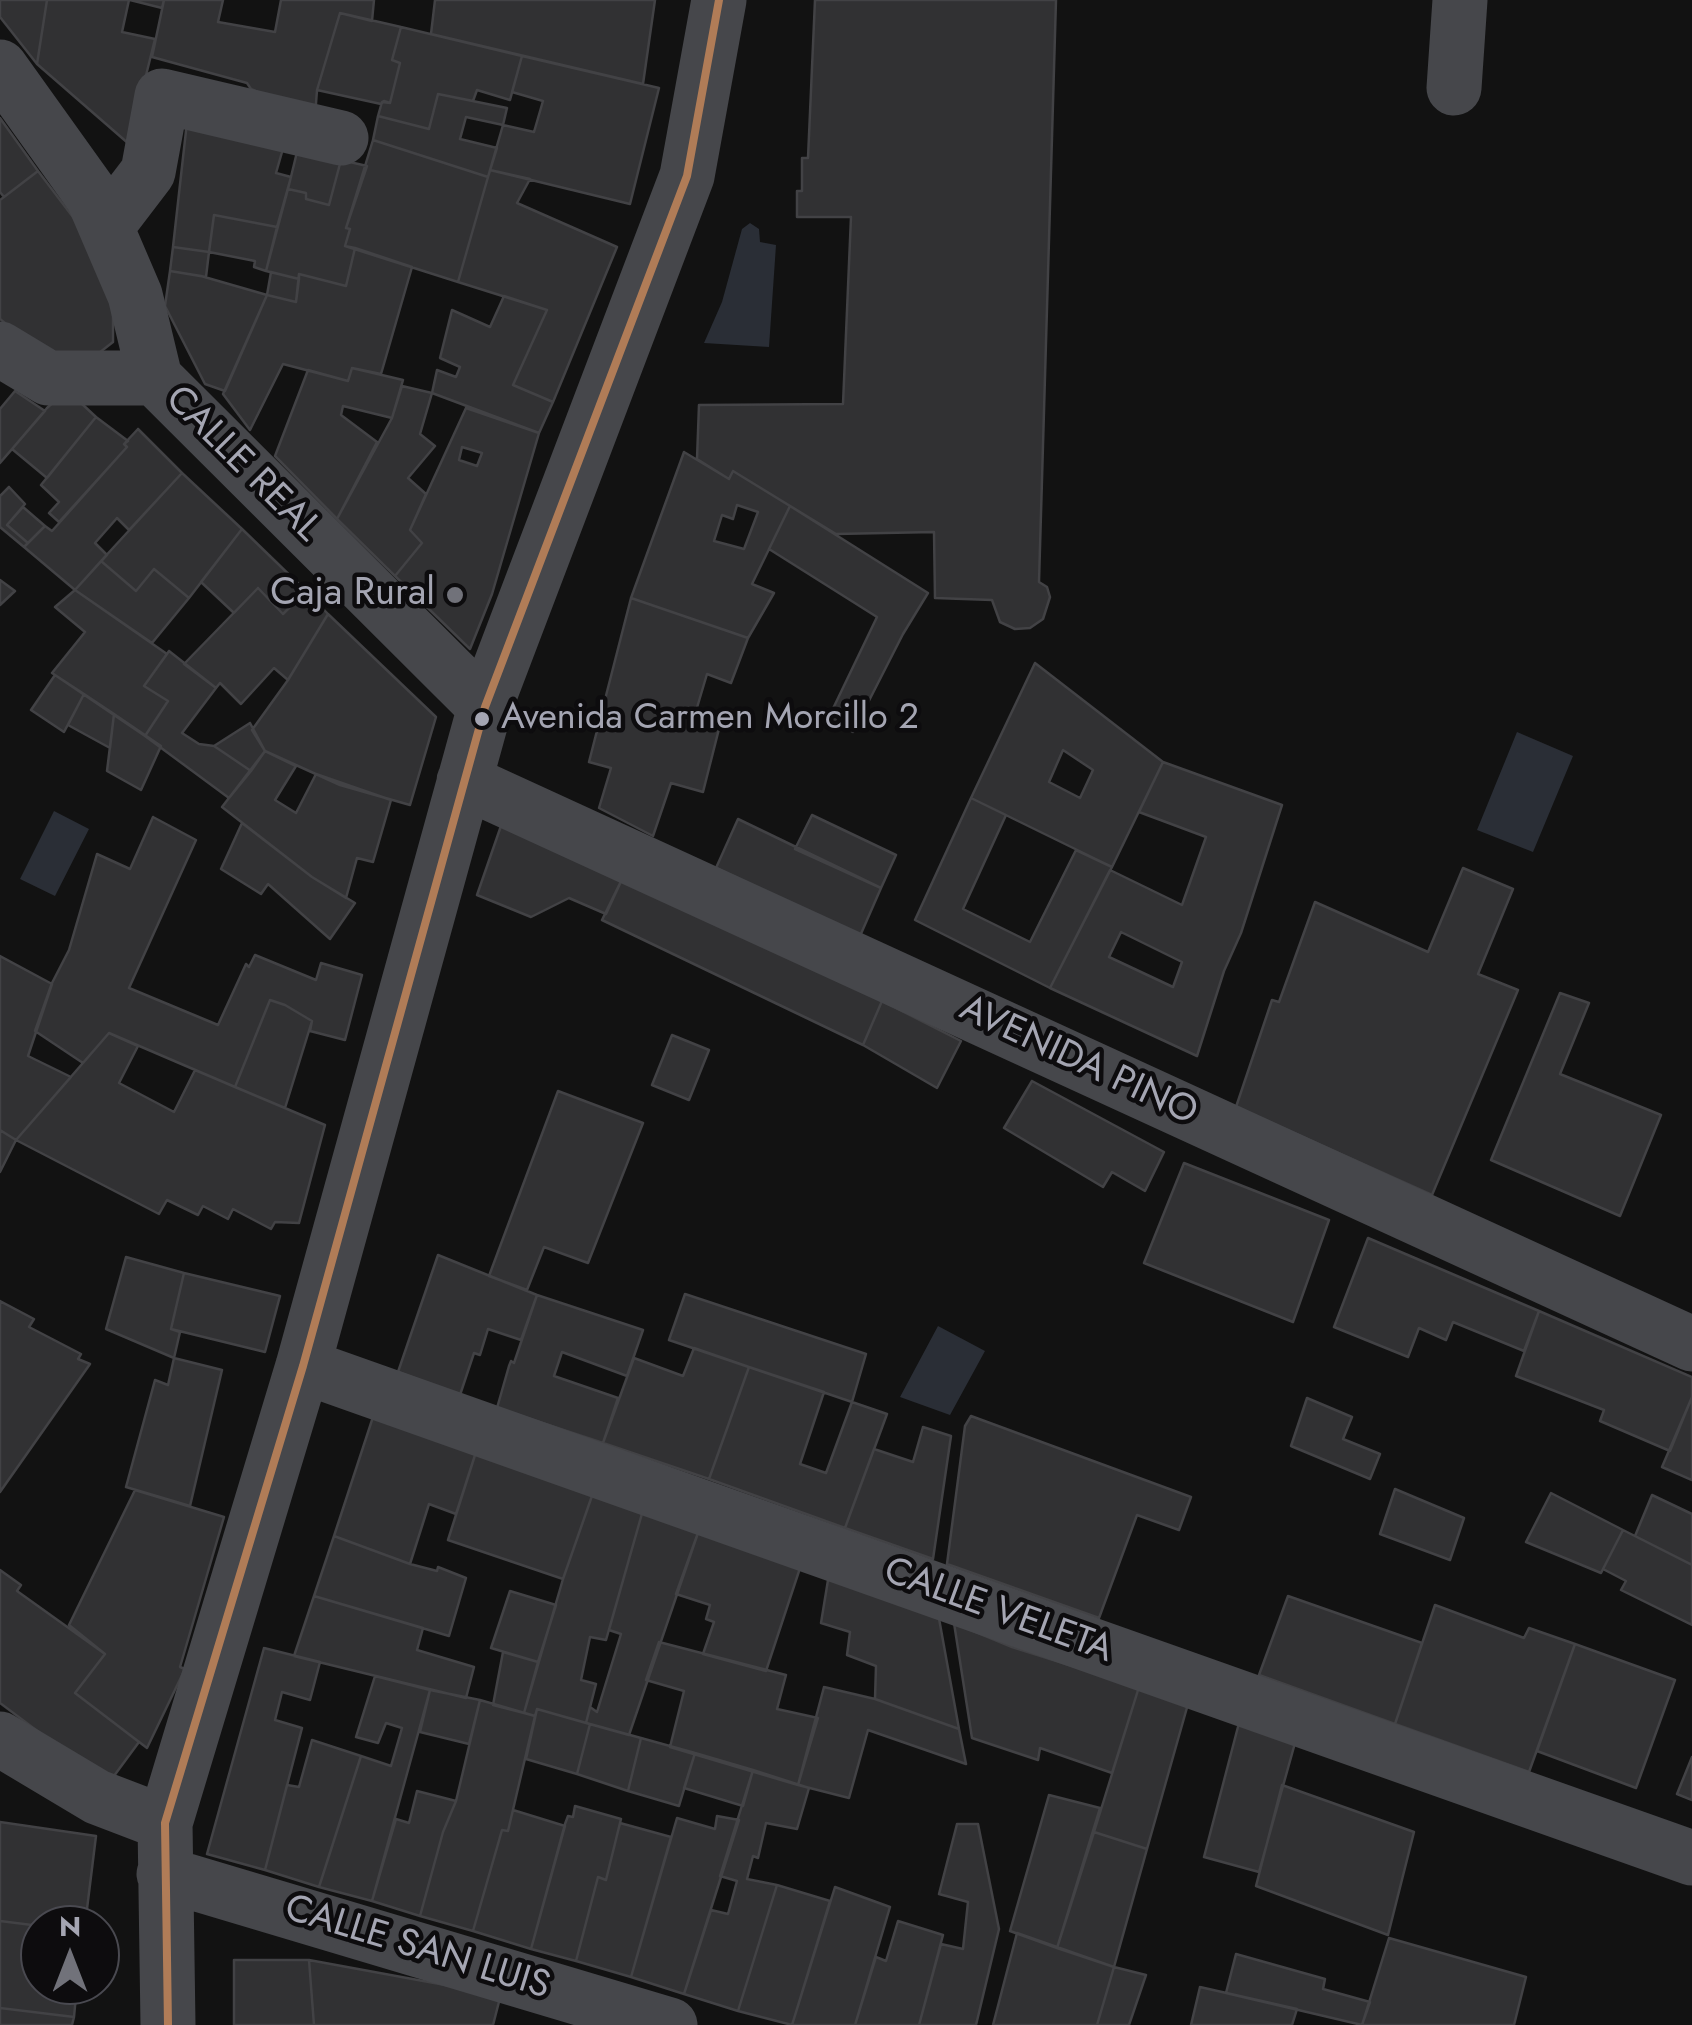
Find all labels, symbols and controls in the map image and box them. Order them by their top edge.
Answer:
street label: CALLE REAL [155,378,329,552]
place label: Caja Rural [270,572,435,618]
marker: Caja Rural [444,584,466,606]
place label: Avenida Carmen Morcillo 2 [501,697,919,741]
marker: Avenida Carmen Morcillo 2 [472,709,492,729]
street label: AVENIDA PINO [952,987,1204,1137]
street label: CALLE VELETA [877,1550,1119,1674]
street label: CALLE SAN LUIS [279,1887,555,2011]
north arrow [20,1905,120,2005]
text: N [59,1906,81,1947]

